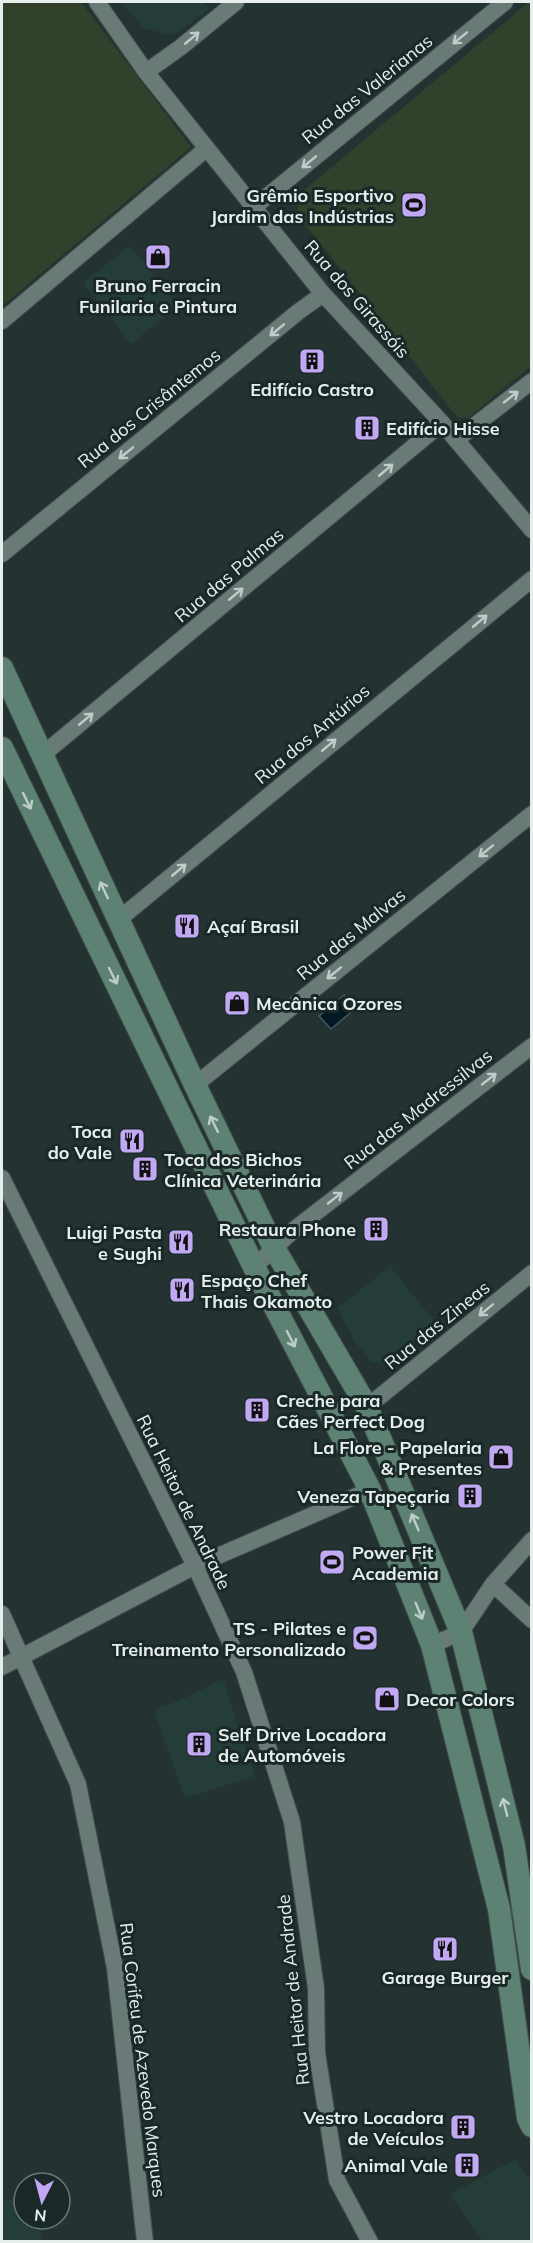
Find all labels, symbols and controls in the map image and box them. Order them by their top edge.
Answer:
street label: Rua das Valerianas [297,29,437,149]
one-way arrow [183,32,199,45]
one-way arrow [452,32,468,45]
one-way arrow [301,155,317,168]
place label: Grêmio Esportivo Jardim das Indústrias [211,184,394,228]
sports icon: Grêmio Esportivo Jardim das Indústrias [399,190,429,220]
street label: Rua dos Girassóis [299,235,415,363]
shop icon: Bruno Ferracin Funilaria e Pintura [143,242,173,272]
place label: Bruno Ferracin Funilaria e Pintura [79,274,237,318]
one-way arrow [269,323,285,336]
street label: Rua dos Crisântemos [73,343,225,473]
building icon: Edifício Castro [297,346,327,376]
place label: Edifício Castro [250,378,374,401]
one-way arrow [502,391,518,404]
building icon: Edifício Hisse [352,413,382,443]
place label: Edifício Hisse [386,417,500,440]
one-way arrow [119,446,134,460]
one-way arrow [378,463,394,476]
street label: Rua das Palmas [170,523,288,627]
one-way arrow [228,588,244,601]
one-way arrow [472,615,488,628]
street label: Rua dos Antúrios [250,679,374,789]
one-way arrow [78,712,93,726]
one-way arrow [321,739,337,752]
one-way arrow [22,791,34,809]
one-way arrow [478,844,494,857]
one-way arrow [171,863,187,876]
one-way arrow [97,882,109,900]
street label: Rua das Malvas [292,883,410,985]
restaurant icon: Açaí Brasil [172,911,202,941]
place label: Açaí Brasil [207,915,299,938]
one-way arrow [326,966,342,979]
one-way arrow [107,967,119,985]
shop icon: Mecânica Ozores [222,988,252,1018]
place label: Mecânica Ozores [256,992,402,1015]
street label: Rua das Madressilvas [339,1044,497,1174]
one-way arrow [481,1072,497,1085]
one-way arrow [207,1115,219,1133]
place label: Toca do Vale [48,1120,112,1164]
restaurant icon: Toca do Vale [117,1126,147,1156]
place label: Toca dos Bichos Clínica Veterinária [164,1148,321,1192]
building icon: Toca dos Bichos Clínica Veterinária [130,1154,160,1184]
one-way arrow [327,1191,343,1204]
building icon: Restaura Phone [361,1214,391,1244]
place label: Restaura Phone [219,1218,356,1241]
place label: Luigi Pasta e Sughi [66,1221,162,1265]
restaurant icon: Luigi Pasta e Sughi [166,1227,196,1257]
place label: Espaço Chef Thais Okamoto [201,1269,332,1313]
restaurant icon: Espaço Chef Thais Okamoto [167,1275,197,1305]
street label: Rua das Zineas [380,1276,494,1374]
one-way arrow [478,1303,494,1316]
one-way arrow [286,1330,297,1348]
place label: Creche para Cães Perfect Dog [276,1389,425,1433]
building icon: Creche para Cães Perfect Dog [242,1395,272,1425]
street label: Rua Heitor de Andrade [132,1411,236,1593]
place label: La Flore - Papelaria & Presentes [313,1436,482,1480]
shop icon: La Flore - Papelaria & Presentes [486,1442,516,1472]
building icon: Veneza Tapeçaria [455,1481,485,1511]
place label: Veneza Tapeçaria [296,1485,450,1508]
one-way arrow [409,1513,420,1532]
place label: Power Fit Academia [352,1541,439,1585]
sports icon: Power Fit Academia [317,1547,347,1577]
one-way arrow [414,1601,425,1619]
place label: TS - Pilates e Treinamento Personalizado [112,1617,346,1661]
sports icon: TS - Pilates e Treinamento Personalizado [350,1623,380,1653]
shop icon: Decor Colors [372,1684,402,1714]
place label: Decor Colors [406,1688,515,1711]
place label: Self Drive Locadora de Automóveis [218,1723,386,1767]
building icon: Self Drive Locadora de Automóveis [184,1729,214,1759]
one-way arrow [498,1798,510,1817]
street label: Rua Heitor de Andrade [272,1894,314,2086]
street label: Rua Corifeu de Azevedo Marques [115,1921,171,2199]
restaurant icon: Garage Burger [430,1934,460,1964]
place label: Garage Burger [382,1966,509,1989]
place label: Vestro Locadora de Veículos [302,2106,444,2150]
building icon: Vestro Locadora de Veículos [448,2112,478,2142]
building icon: Animal Vale [452,2150,482,2180]
place label: Animal Vale [344,2154,448,2177]
north arrow [12,2171,72,2231]
text: N [33,2205,47,2226]

